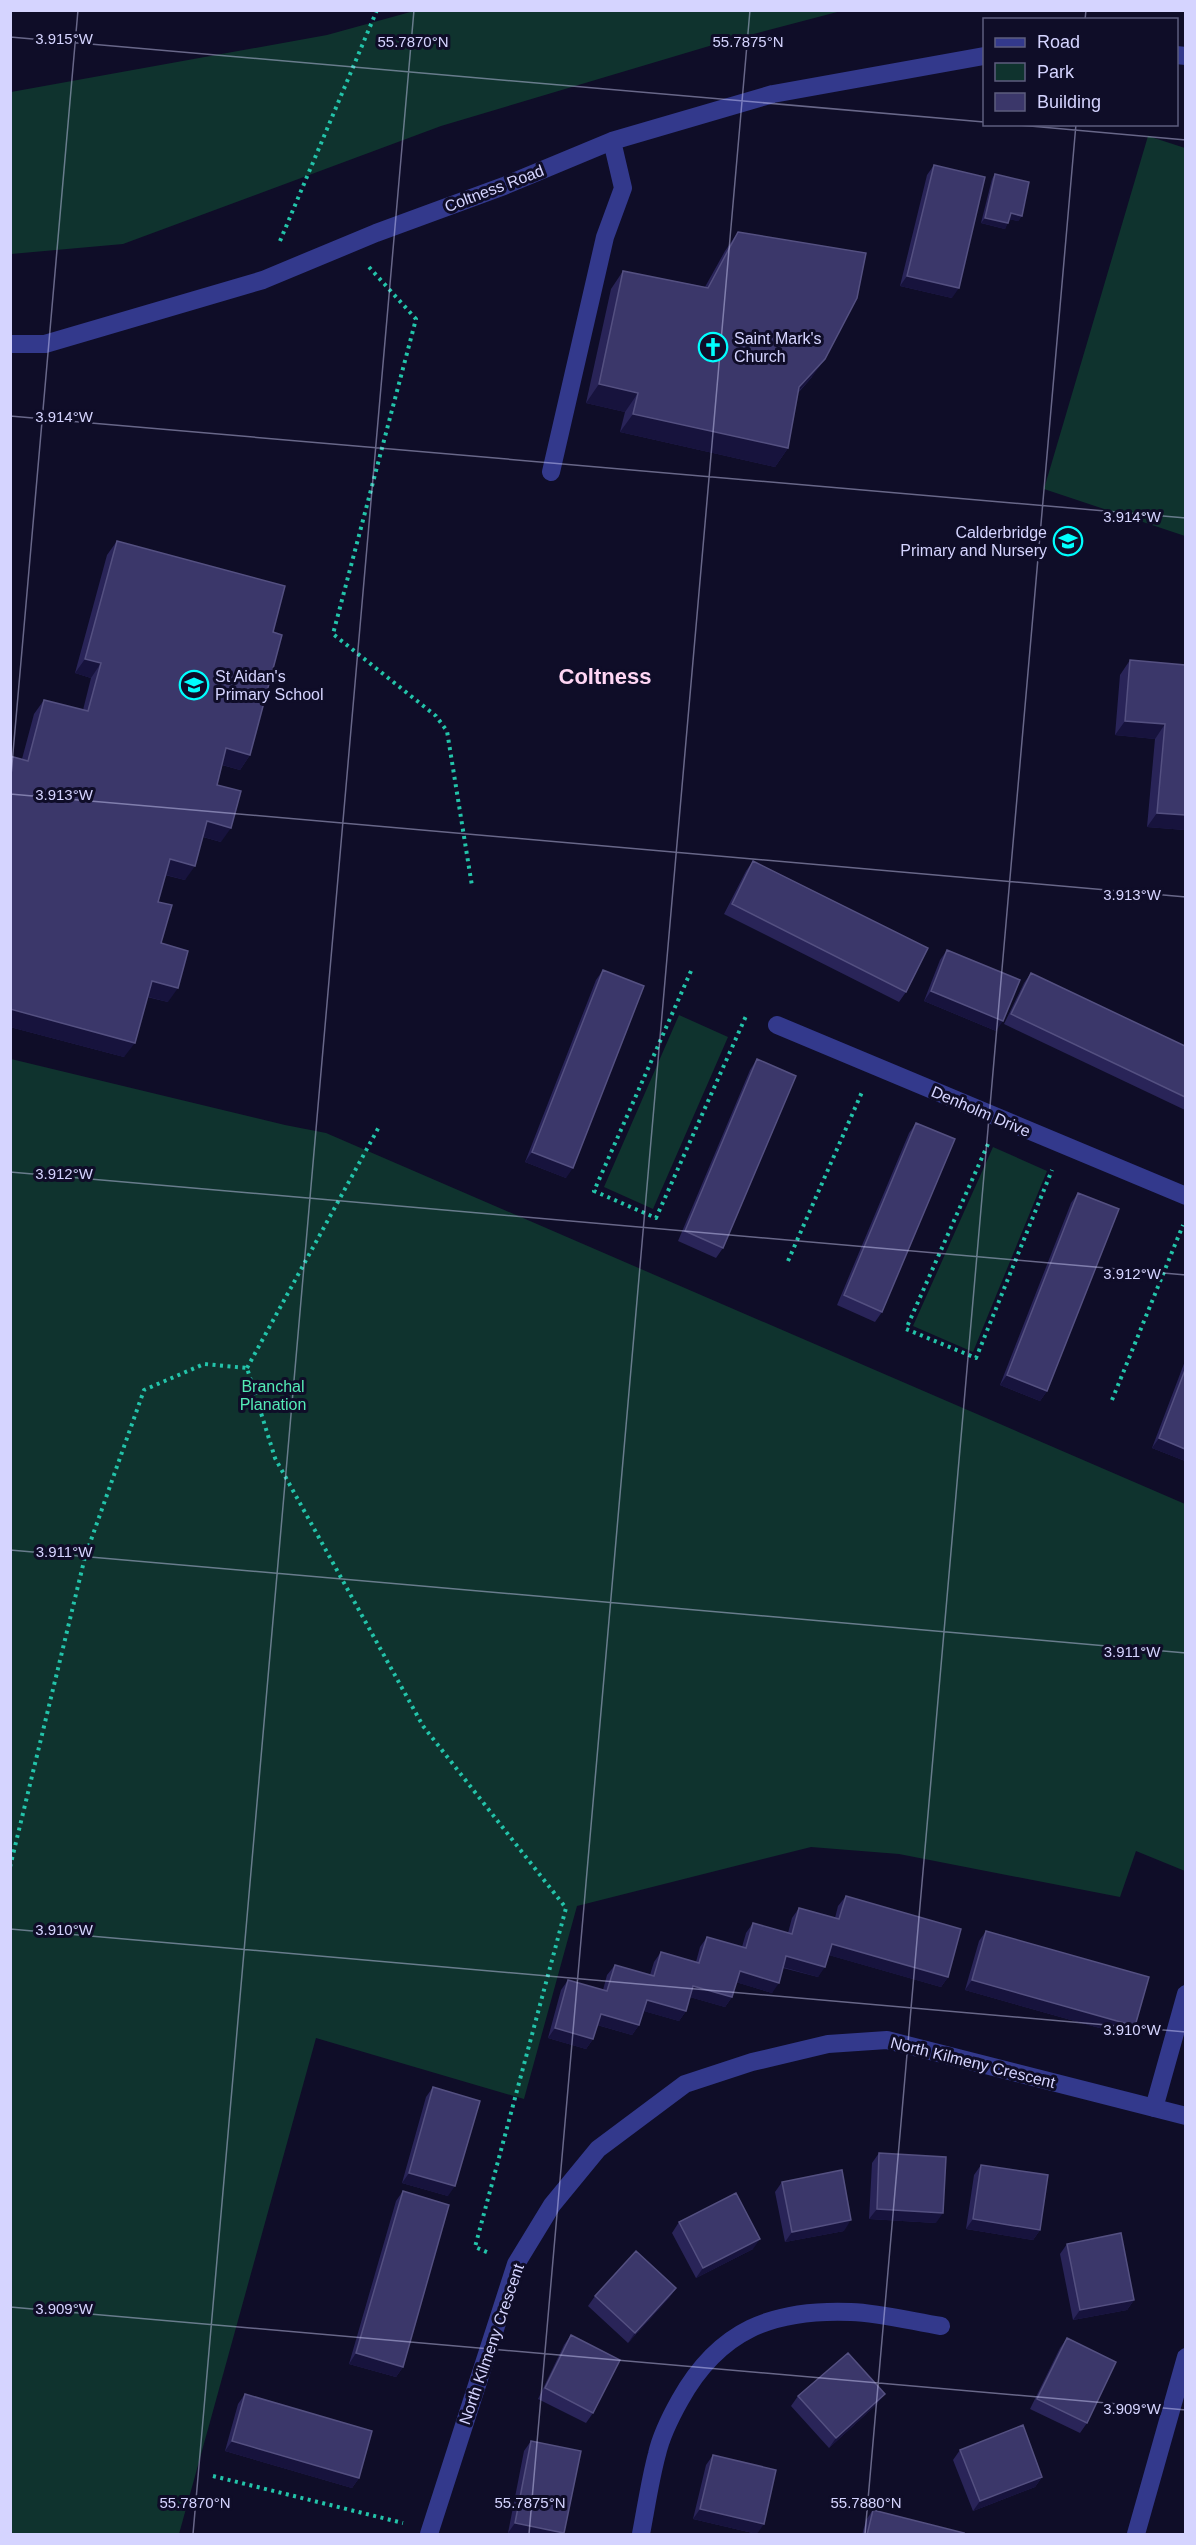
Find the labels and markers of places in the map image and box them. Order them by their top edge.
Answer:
place label: Saint Mark's Church [734,330,822,365]
church icon: Saint Mark's Church [697,331,729,363]
place label: Calderbridge Primary and Nursery [900,524,1047,559]
school or university icon: Calderbridge Primary and Nursery [1052,525,1084,557]
place label: St Aidan's Primary School [215,668,323,703]
school or university icon: St Aidan's Primary School [178,669,210,701]

